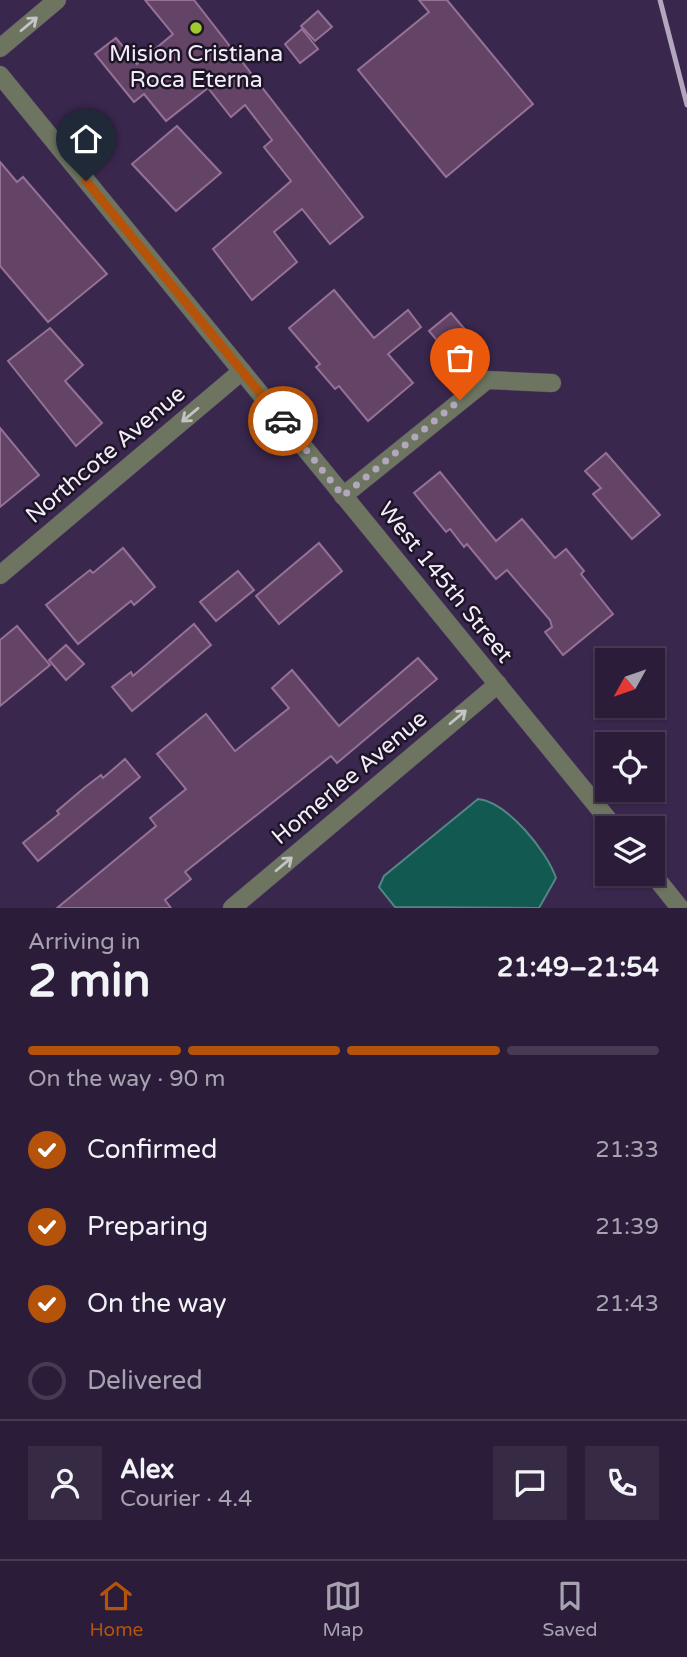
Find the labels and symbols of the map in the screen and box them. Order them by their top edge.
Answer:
one-way arrow [19,16,37,32]
marker: Mision Cristiana Roca Eterna [188,20,204,36]
place label: Mision Cristiana Roca Eterna [109,40,283,94]
pin [56,109,116,181]
pin [430,328,490,400]
street label: Northcote Avenue [20,380,191,530]
courier [248,386,318,456]
one-way arrow [181,407,199,423]
street label: West 145th Street [372,497,519,669]
north arrow [595,648,665,718]
street label: Homerlee Avenue [266,705,433,851]
one-way arrow [449,709,467,725]
one-way arrow [275,856,293,872]

